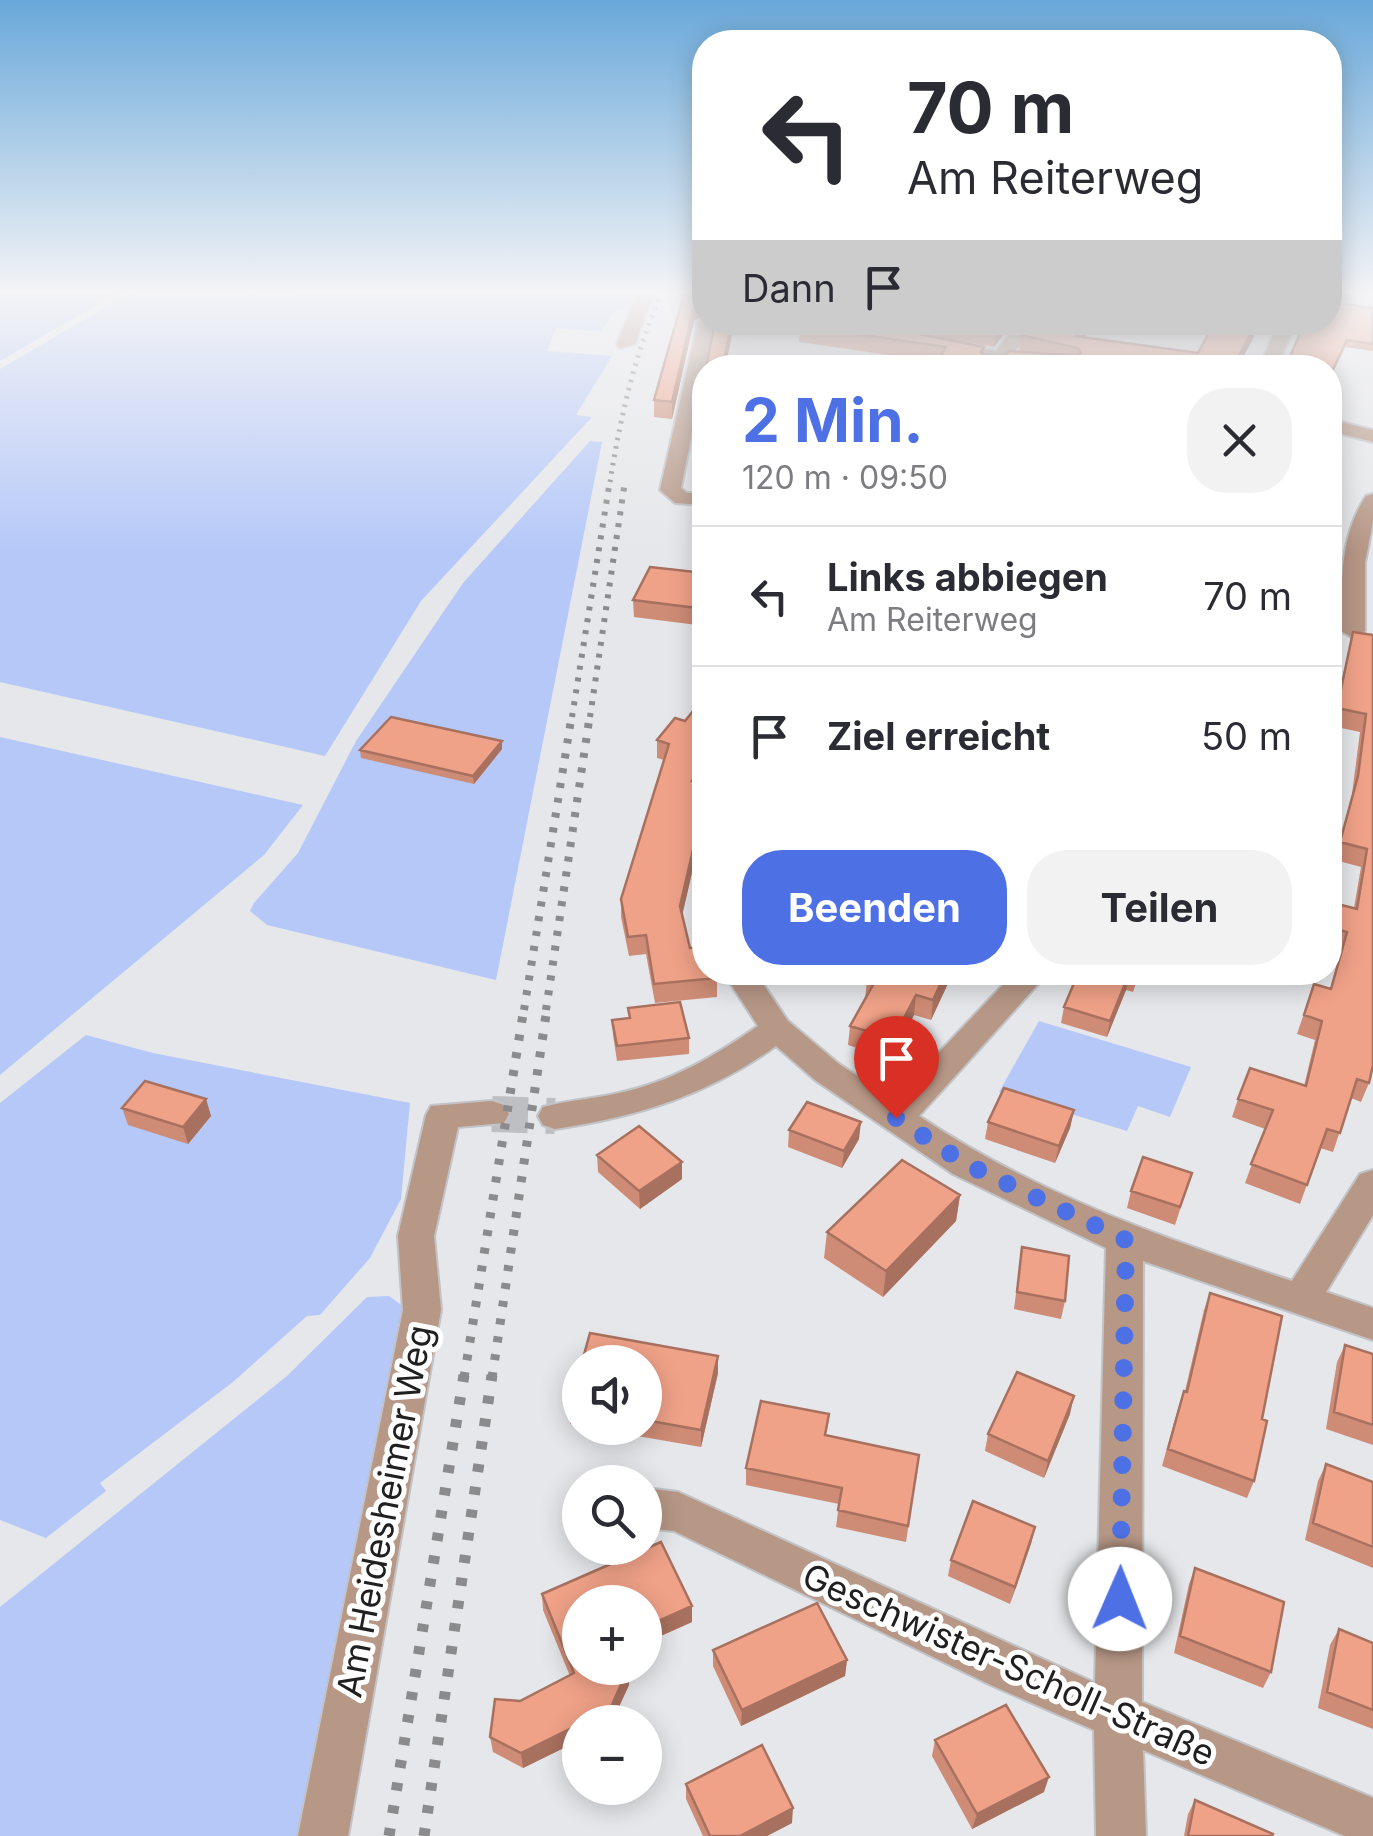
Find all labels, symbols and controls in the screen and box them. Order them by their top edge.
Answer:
text: 70 m [907,65,1074,150]
icon: left [742,70,872,200]
text: Am Reiterweg [907,150,1203,205]
icon: arrive [856,260,911,315]
text: Dann [742,265,836,311]
text: 2 Min. [742,384,924,456]
button: close [1187,388,1292,493]
text: 120 m · 09:50 [742,458,948,497]
text: Links abbiegen [827,554,1108,600]
icon: left [742,569,797,624]
text: 70 m [1203,573,1292,619]
text: Am Reiterweg [827,600,1038,639]
icon: arrive [742,709,797,764]
text: Ziel erreicht [827,713,1050,759]
text: 50 m [1201,713,1292,759]
button: Beenden [742,850,1007,965]
button: Teilen [1027,850,1292,965]
pin [854,1016,939,1119]
icon: arrive [869,1031,924,1086]
street label: Am Heidesheimer Weg [327,1321,441,1701]
map controls [562,1345,662,1805]
button: sound [562,1345,662,1445]
button: search [562,1465,662,1565]
position arrow [1068,1547,1172,1651]
street label: Geschwister-Scholl-Straße [796,1554,1222,1774]
button: + [562,1585,662,1685]
button: − [562,1705,662,1805]

